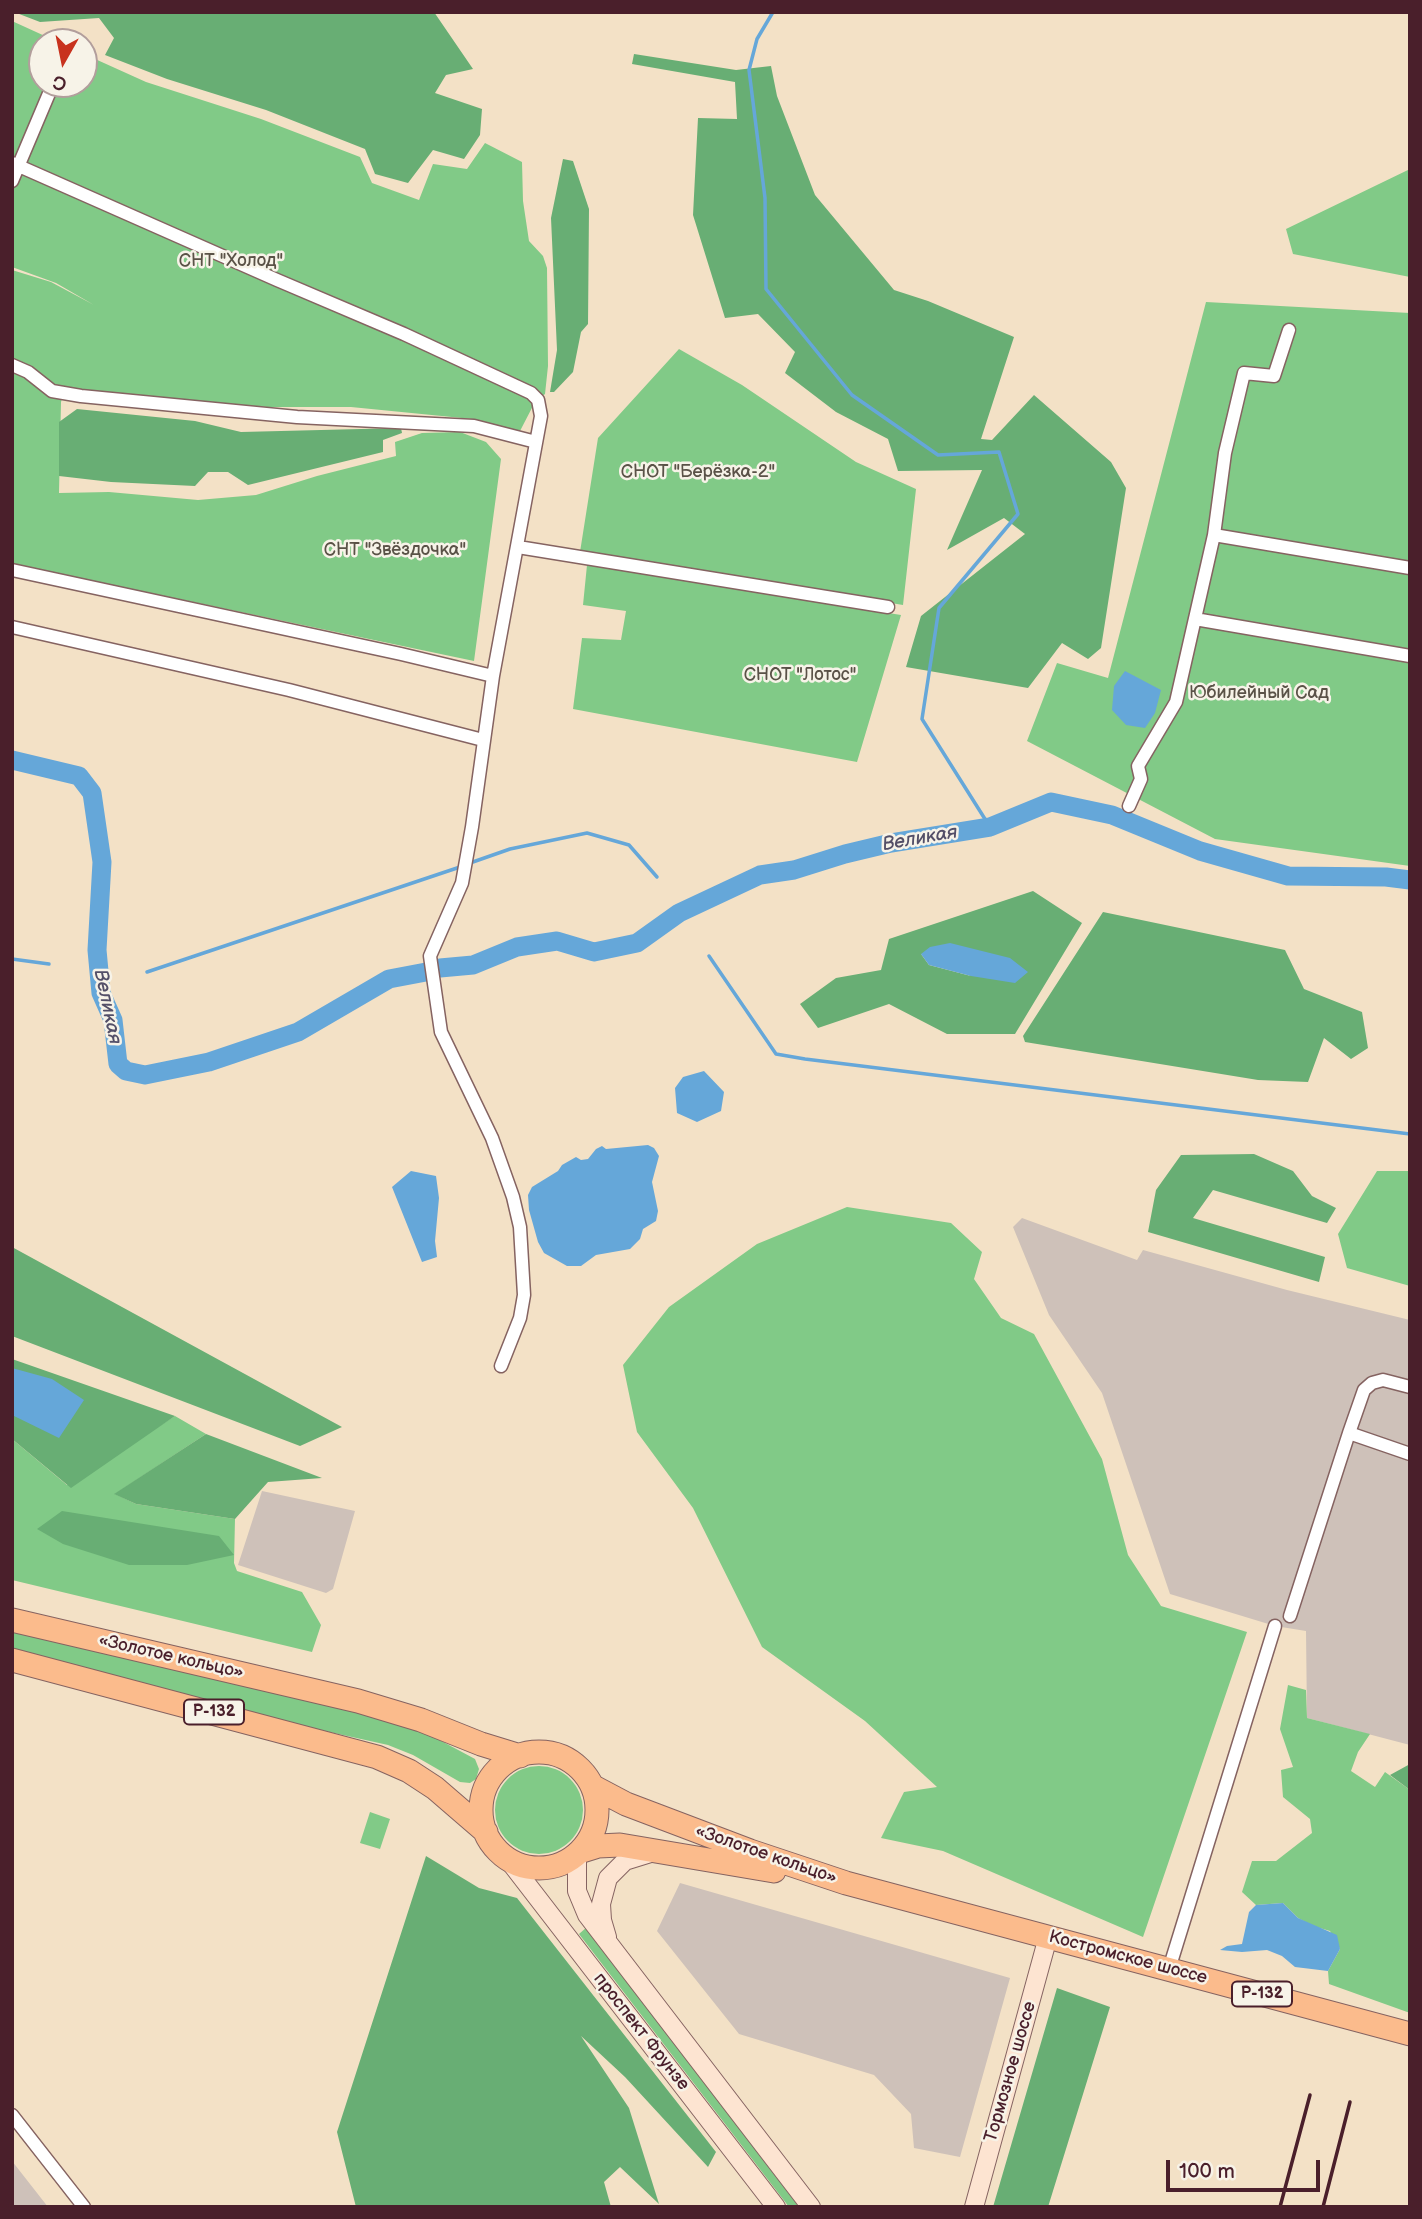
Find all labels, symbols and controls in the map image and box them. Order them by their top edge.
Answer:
north arrow [28,28,98,98]
text: С [52,70,68,95]
park label: СНТ "Холод" [179,250,283,272]
park label: СНОТ "Берёзка-2" [621,461,775,483]
park label: СНТ "Звёздочка" [324,539,466,561]
park label: СНОТ "Лотос" [744,664,856,686]
park label: Юбилейный Сад [1189,682,1329,704]
water label: Великая [881,821,959,857]
water label: Великая [88,967,126,1047]
street label: «Золотое кольцо» [96,1630,246,1684]
road number: Р-132 [184,1700,244,1724]
street label: «Золотое кольцо» [692,1821,840,1889]
street label: Костромское шоссе [1046,1926,1210,1990]
street label: проспект Фрунзе [588,1969,694,2095]
road number: Р-132 [1232,1982,1292,2006]
street label: Тормозное шоссе [981,1999,1041,2145]
scale bar [1170,2146,1324,2190]
text: 100 m [1179,2159,1235,2184]

